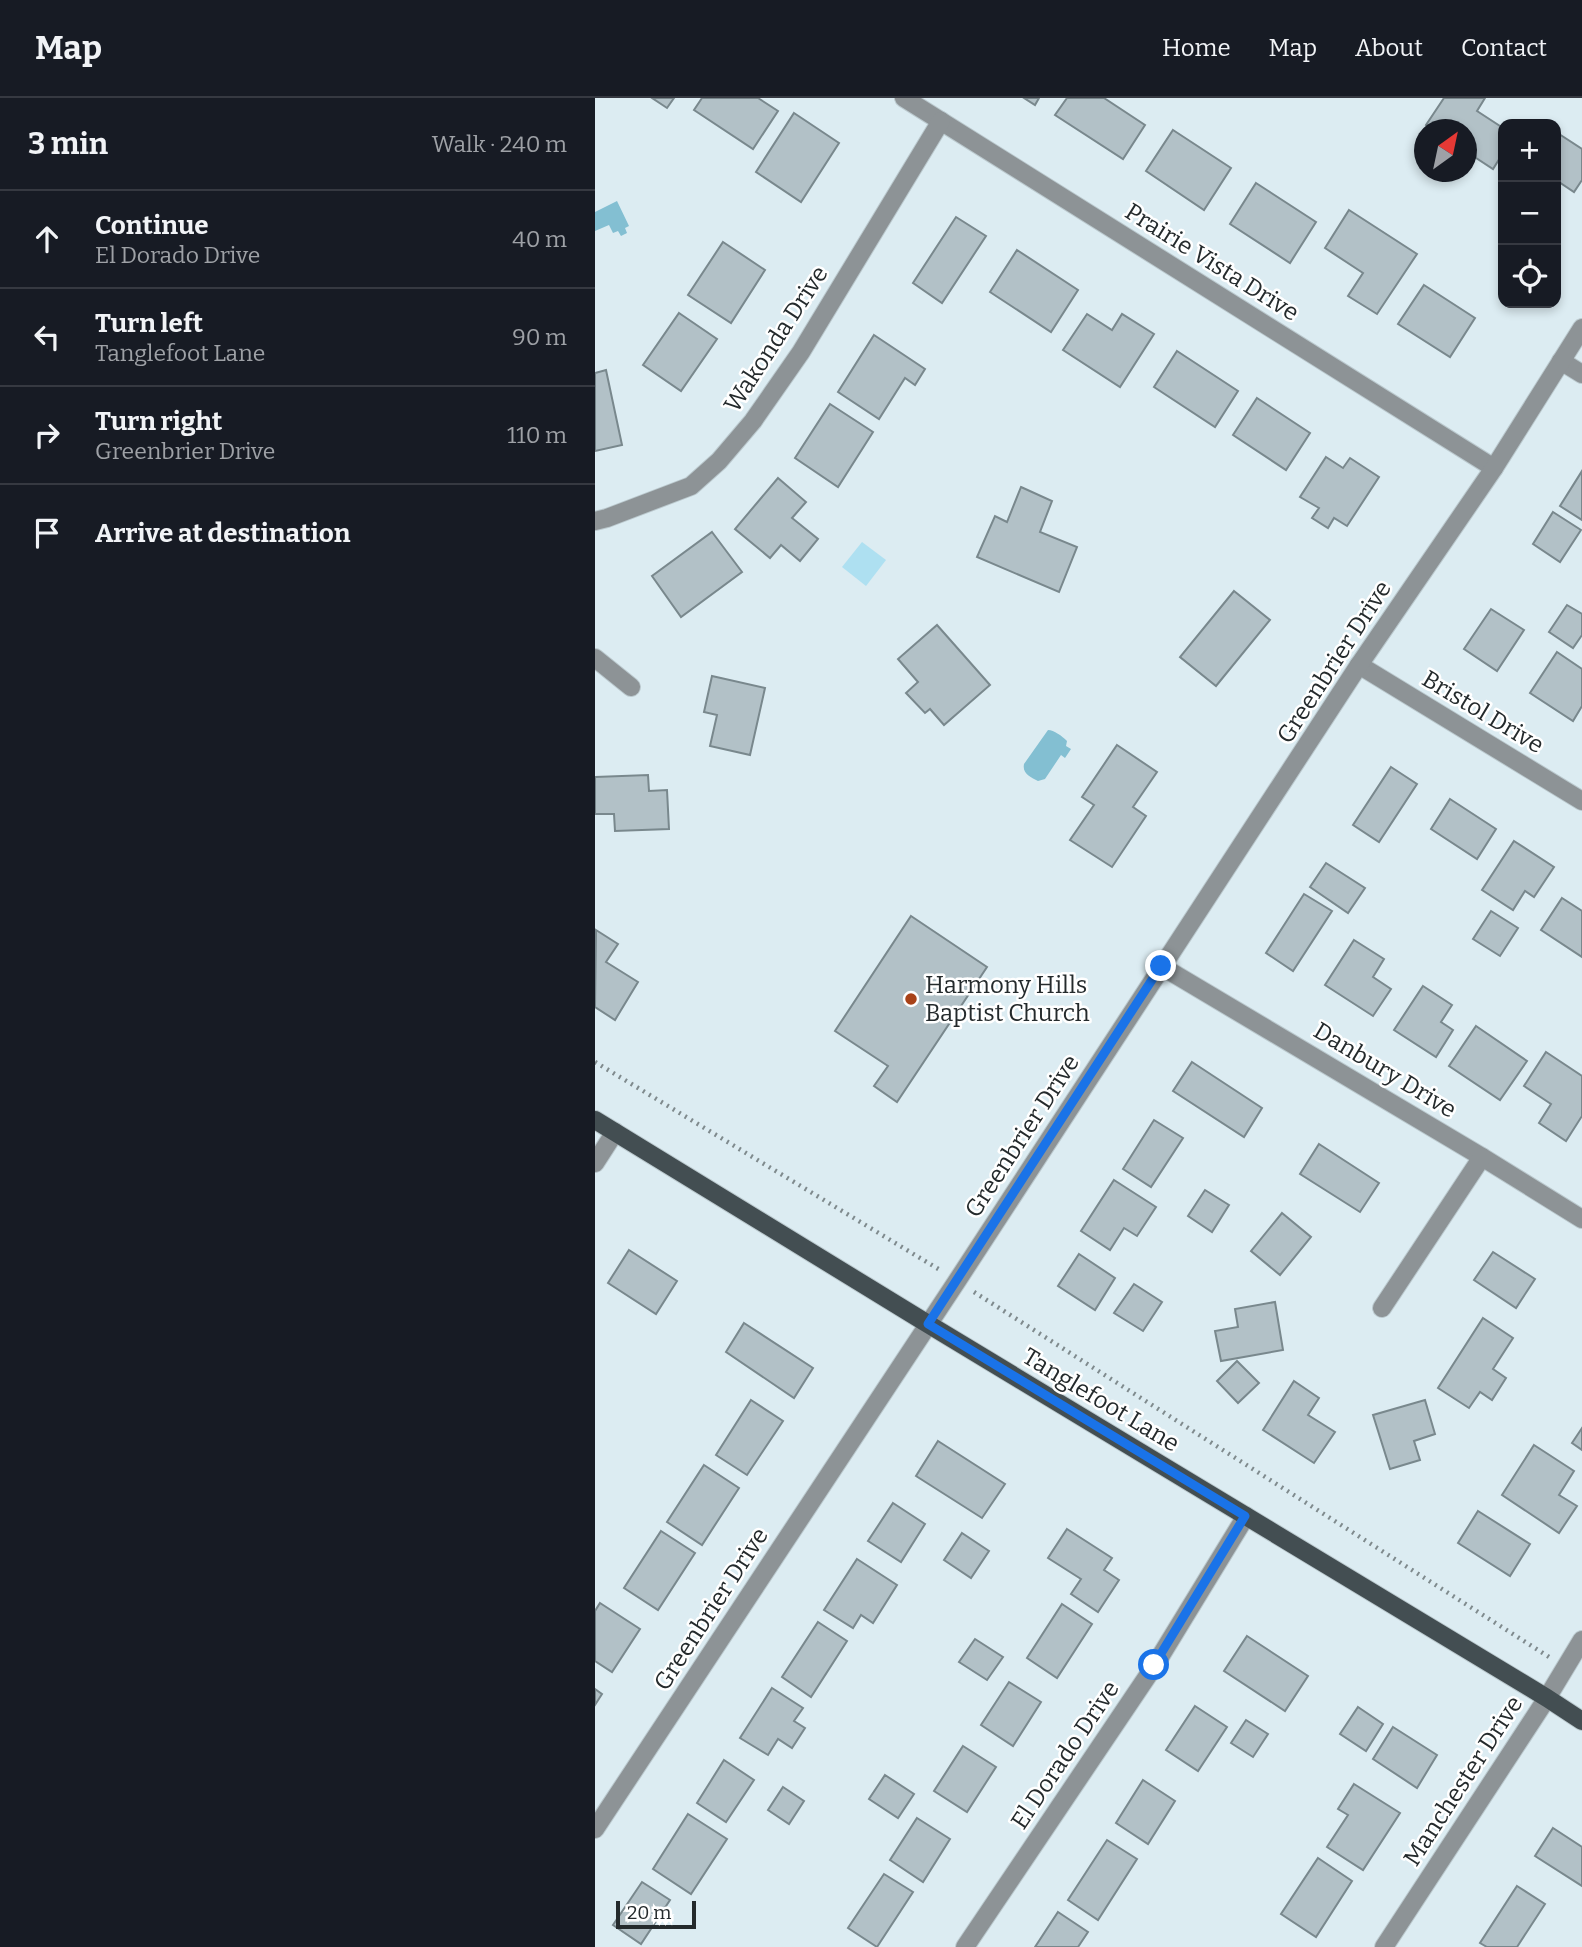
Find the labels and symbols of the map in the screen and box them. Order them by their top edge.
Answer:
north arrow [1414,119,1477,182]
street label: Prairie Vista Drive [1120,197,1304,327]
street label: Wakonda Drive [718,261,834,417]
street label: Greenbrier Drive [1271,575,1397,749]
street label: Bristol Drive [1417,665,1549,759]
route end [1145,950,1176,981]
place label: Harmony Hills Baptist Church [925,971,1090,1027]
marker: Harmony Hills Baptist Church [903,991,919,1007]
street label: Danbury Drive [1309,1016,1461,1124]
street label: Greenbrier Drive [959,1049,1085,1223]
street label: Tanglefoot Lane [1018,1342,1184,1458]
street label: Greenbrier Drive [648,1522,774,1696]
route start [1138,1649,1169,1680]
street label: El Dorado Drive [1005,1676,1125,1834]
street label: Manchester Drive [1398,1691,1528,1871]
scale bar [616,1898,697,1930]

